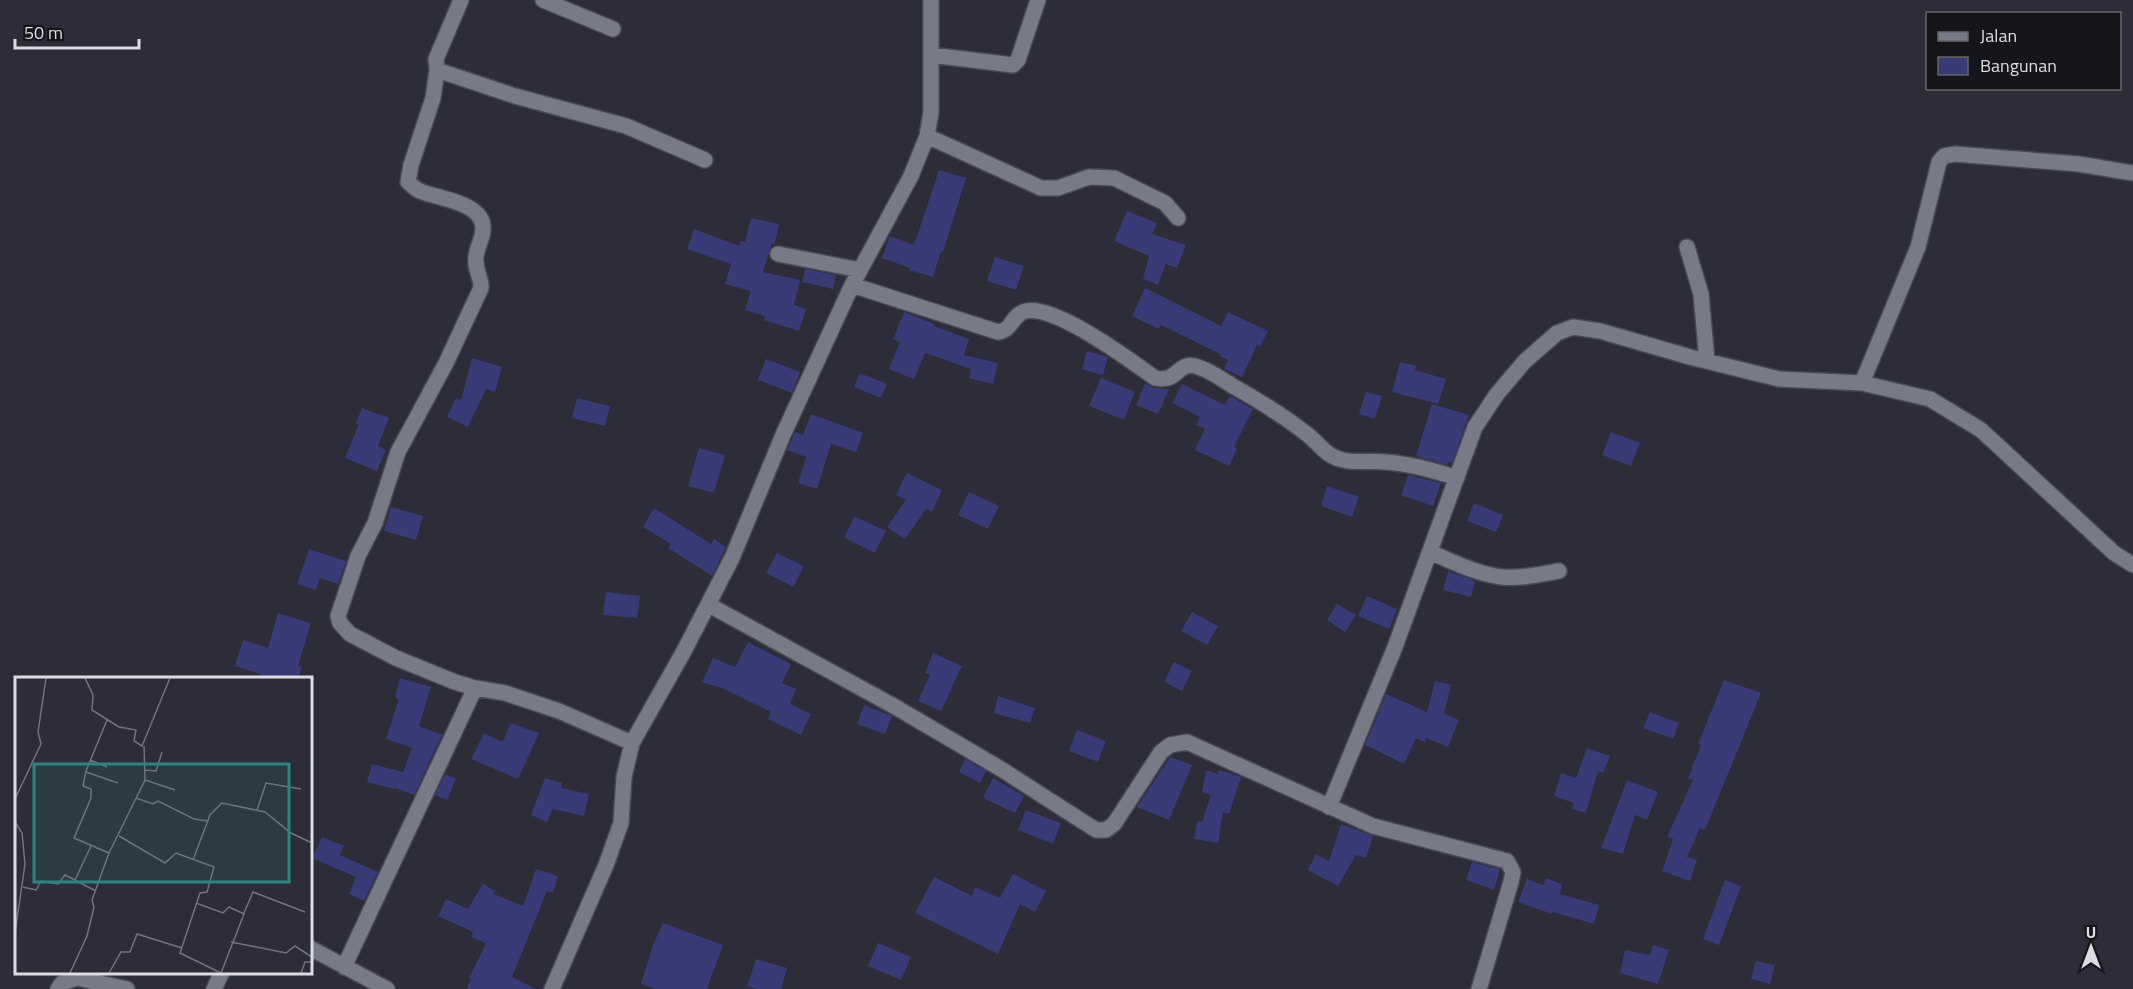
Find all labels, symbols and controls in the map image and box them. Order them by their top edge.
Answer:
scale bar [15,12,140,50]
legend [1926,12,2121,90]
text: 50 m [24,19,63,46]
text: Jalan [1980,22,2017,49]
text: Bangunan [1980,52,2057,79]
inset map [15,677,312,974]
north arrow [2061,917,2121,977]
text: U [2086,920,2096,944]

